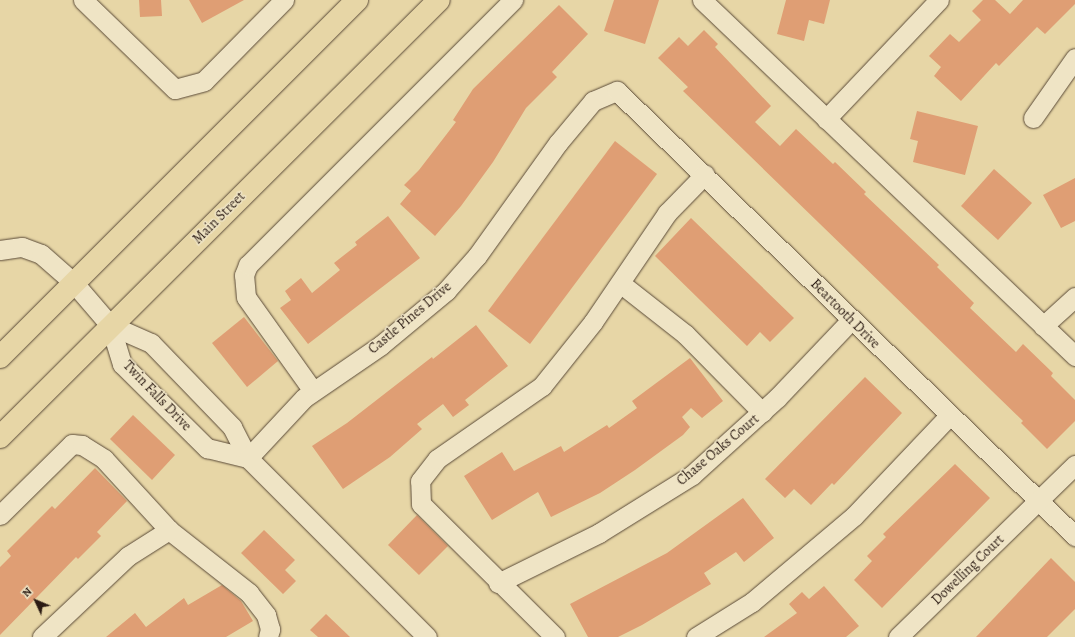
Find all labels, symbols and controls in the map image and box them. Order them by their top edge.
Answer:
street label: Main Street [189,188,249,248]
street label: Beartooth Drive [807,276,883,352]
street label: Castle Pines Drive [365,278,455,358]
street label: Twin Falls Drive [119,357,195,435]
street label: Chase Oaks Court [674,411,762,489]
street label: Dowelling Court [928,531,1008,609]
north arrow [16,581,56,621]
text: N [19,584,35,600]

